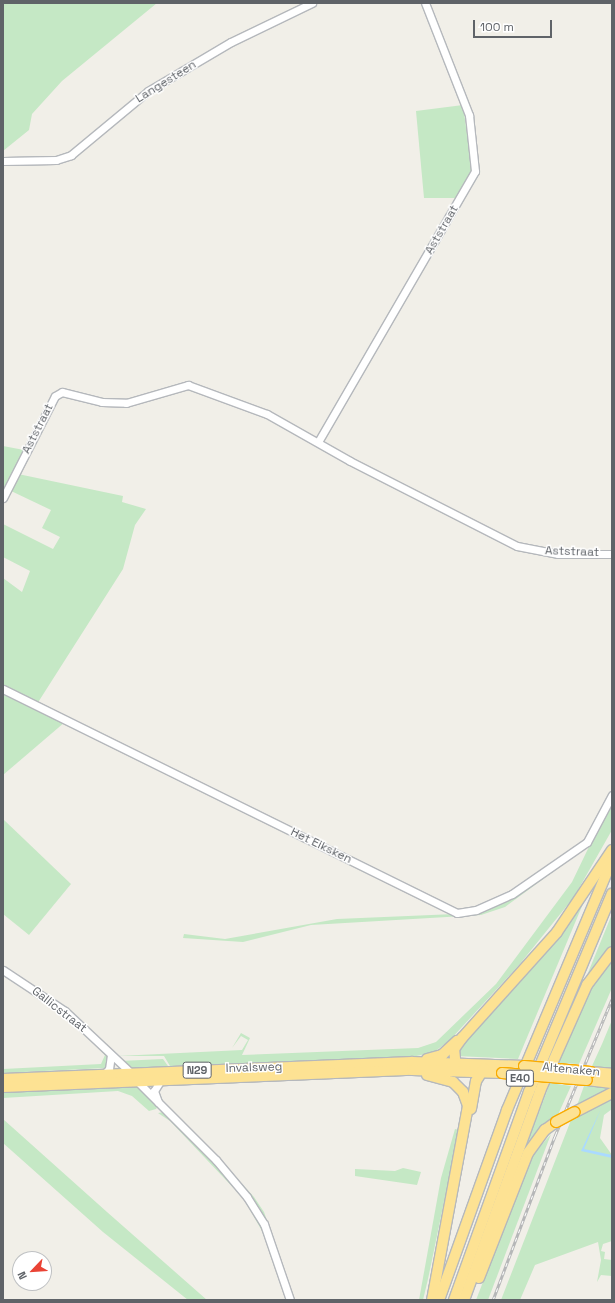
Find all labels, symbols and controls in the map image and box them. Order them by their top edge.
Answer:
scale bar [475,12,554,38]
text: 100 m [480,19,514,35]
street label: Langesteen [133,58,199,106]
street label: Aststraat [422,203,462,257]
street label: Aststraat [19,402,57,456]
street label: Aststraat [545,544,599,560]
street label: Het Eiksken [288,825,354,867]
street label: Gallicstraat [29,984,89,1036]
street label: Invalsweg [225,1060,283,1076]
street label: Altenaken [542,1060,600,1080]
road number: N29 [182,1061,212,1079]
road number: E40 [505,1069,535,1087]
north arrow [12,1251,52,1291]
text: N [14,1269,30,1282]

